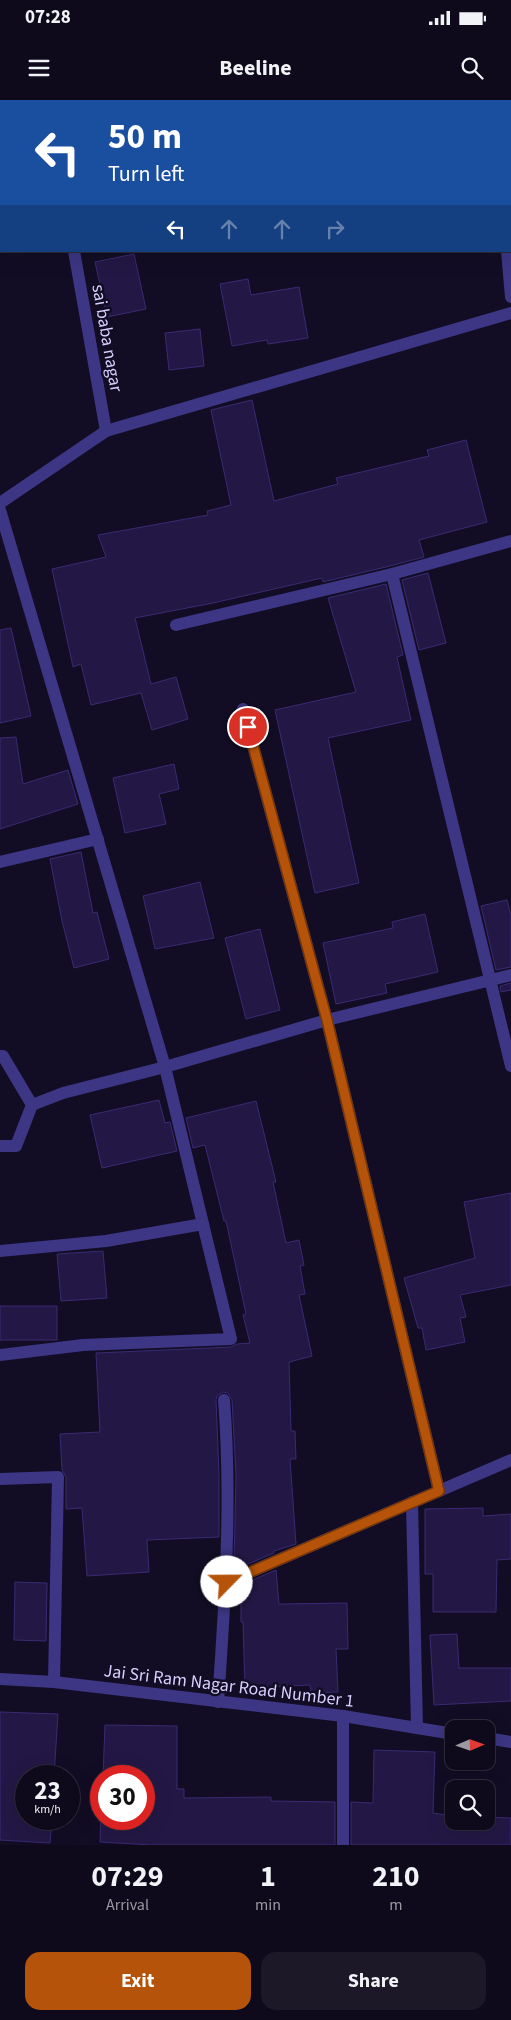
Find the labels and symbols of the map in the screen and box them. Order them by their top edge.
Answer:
street label: sai baba nagar [85,282,129,394]
pin [227,706,269,748]
position arrow [200,1555,252,1607]
street label: Jai Sri Ram Nagar Road Number 1 [102,1658,356,1714]
north arrow [445,1720,495,1770]
speed limit sign: 30 [90,1765,155,1830]

